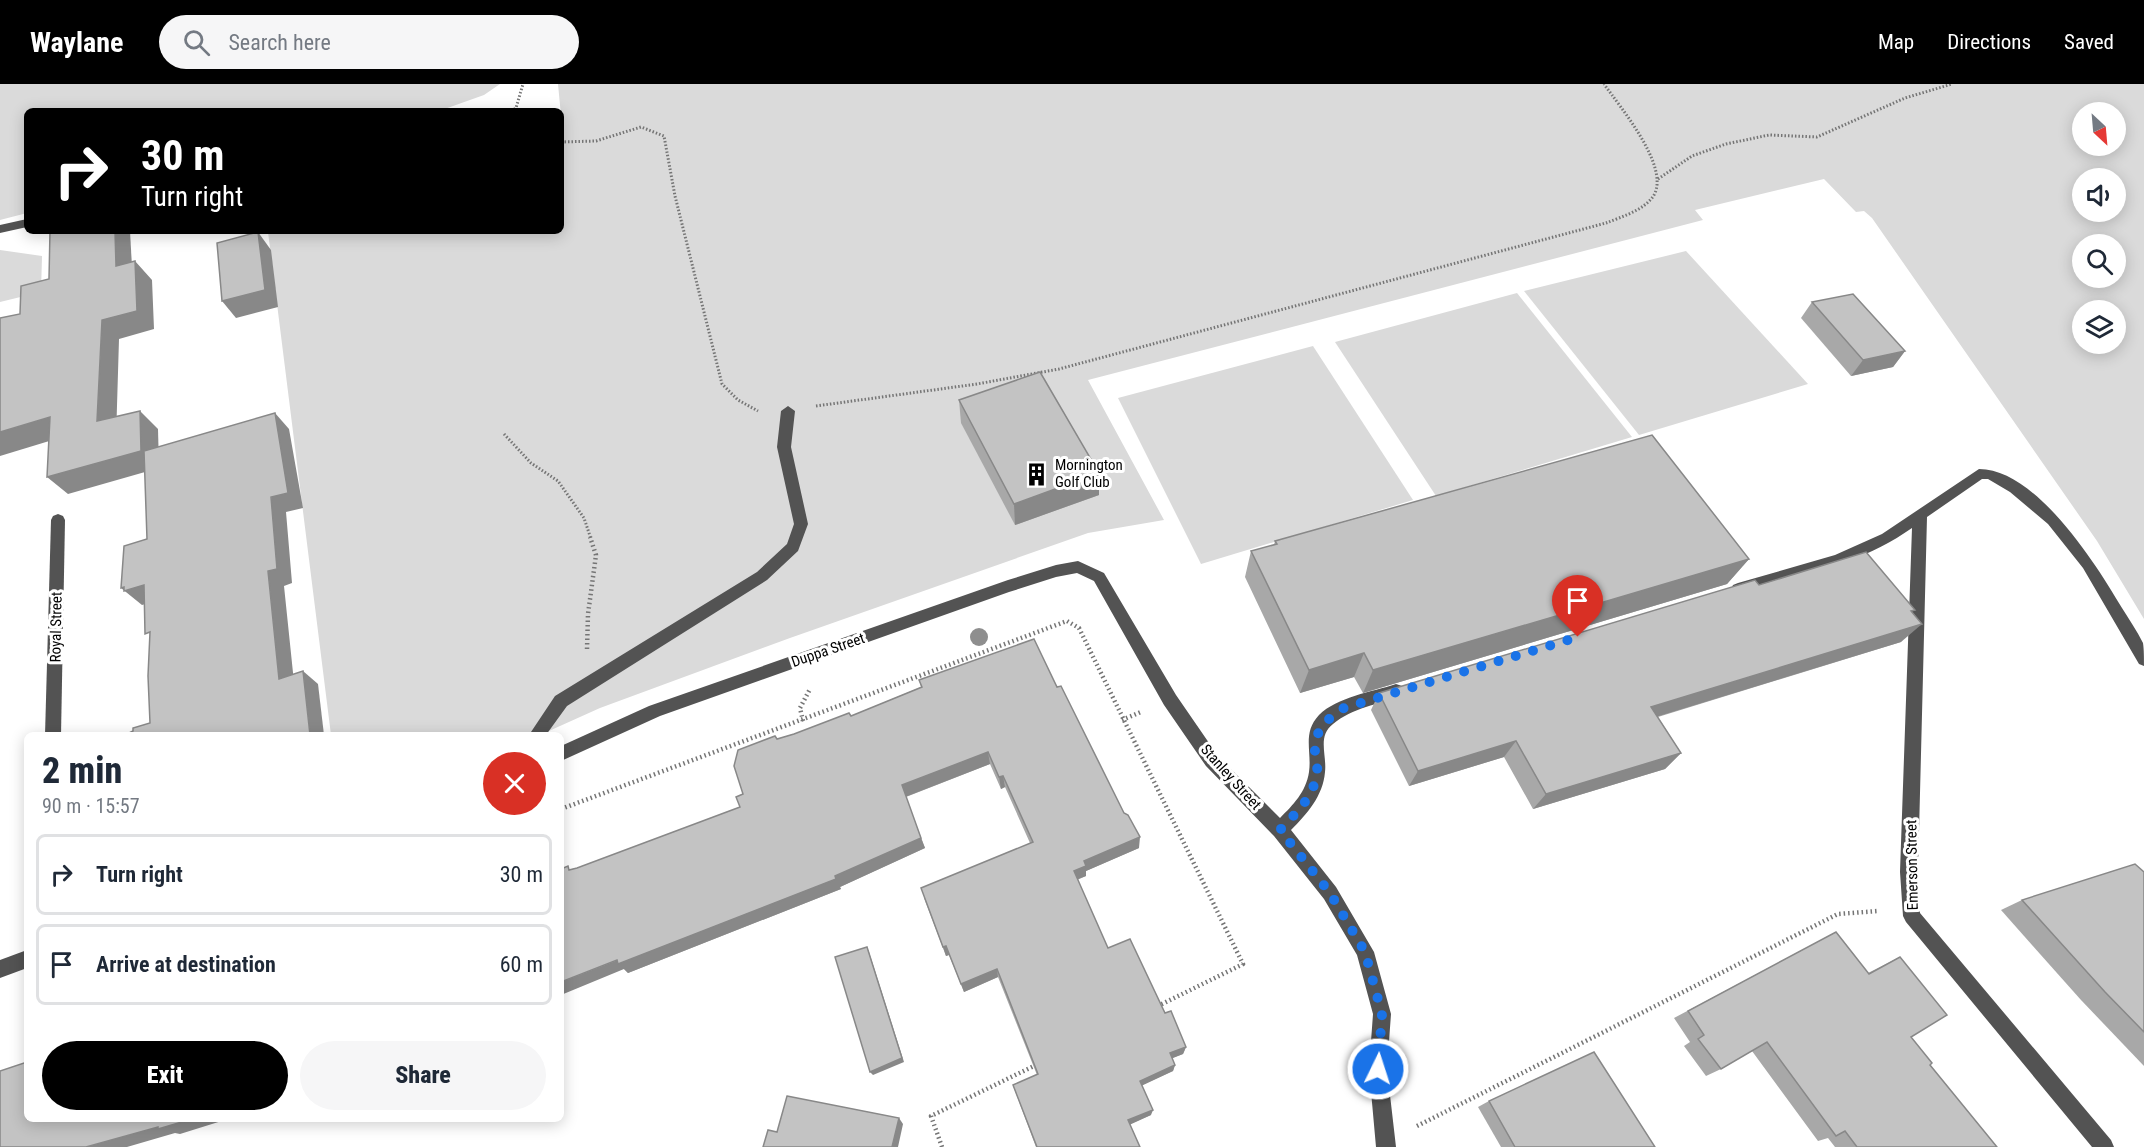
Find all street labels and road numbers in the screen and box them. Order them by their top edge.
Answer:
street label: Royal Street [46,591,66,663]
street label: Duppa Street [789,629,867,671]
street label: Stanley Street [1197,741,1265,813]
street label: Emerson Street [1902,820,1922,910]

